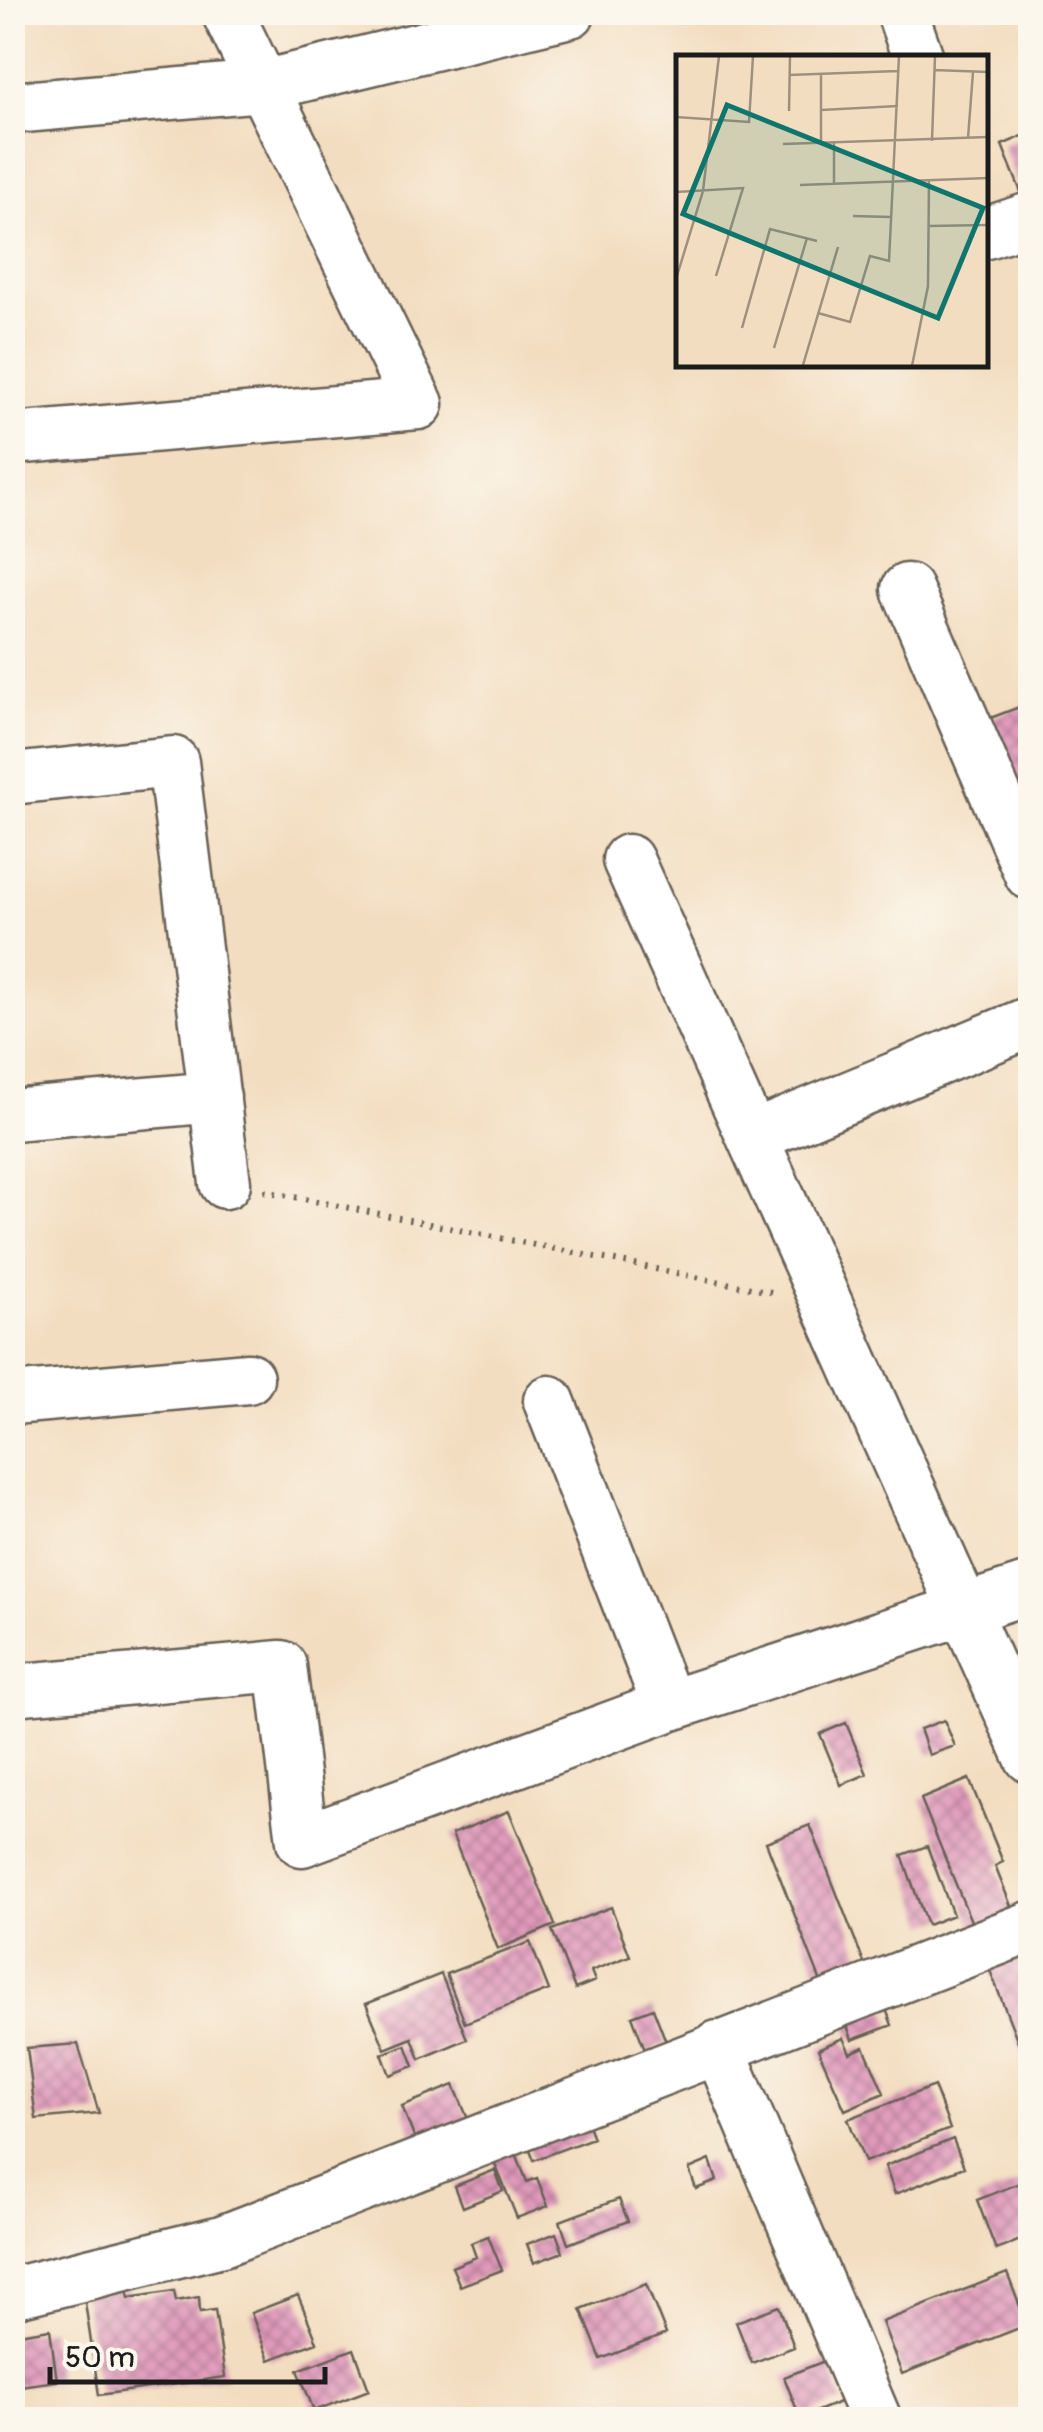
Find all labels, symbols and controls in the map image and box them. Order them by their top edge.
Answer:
inset map [676,55,988,368]
scale bar [50,2322,325,2384]
text: 50 m [65,2339,135,2376]

